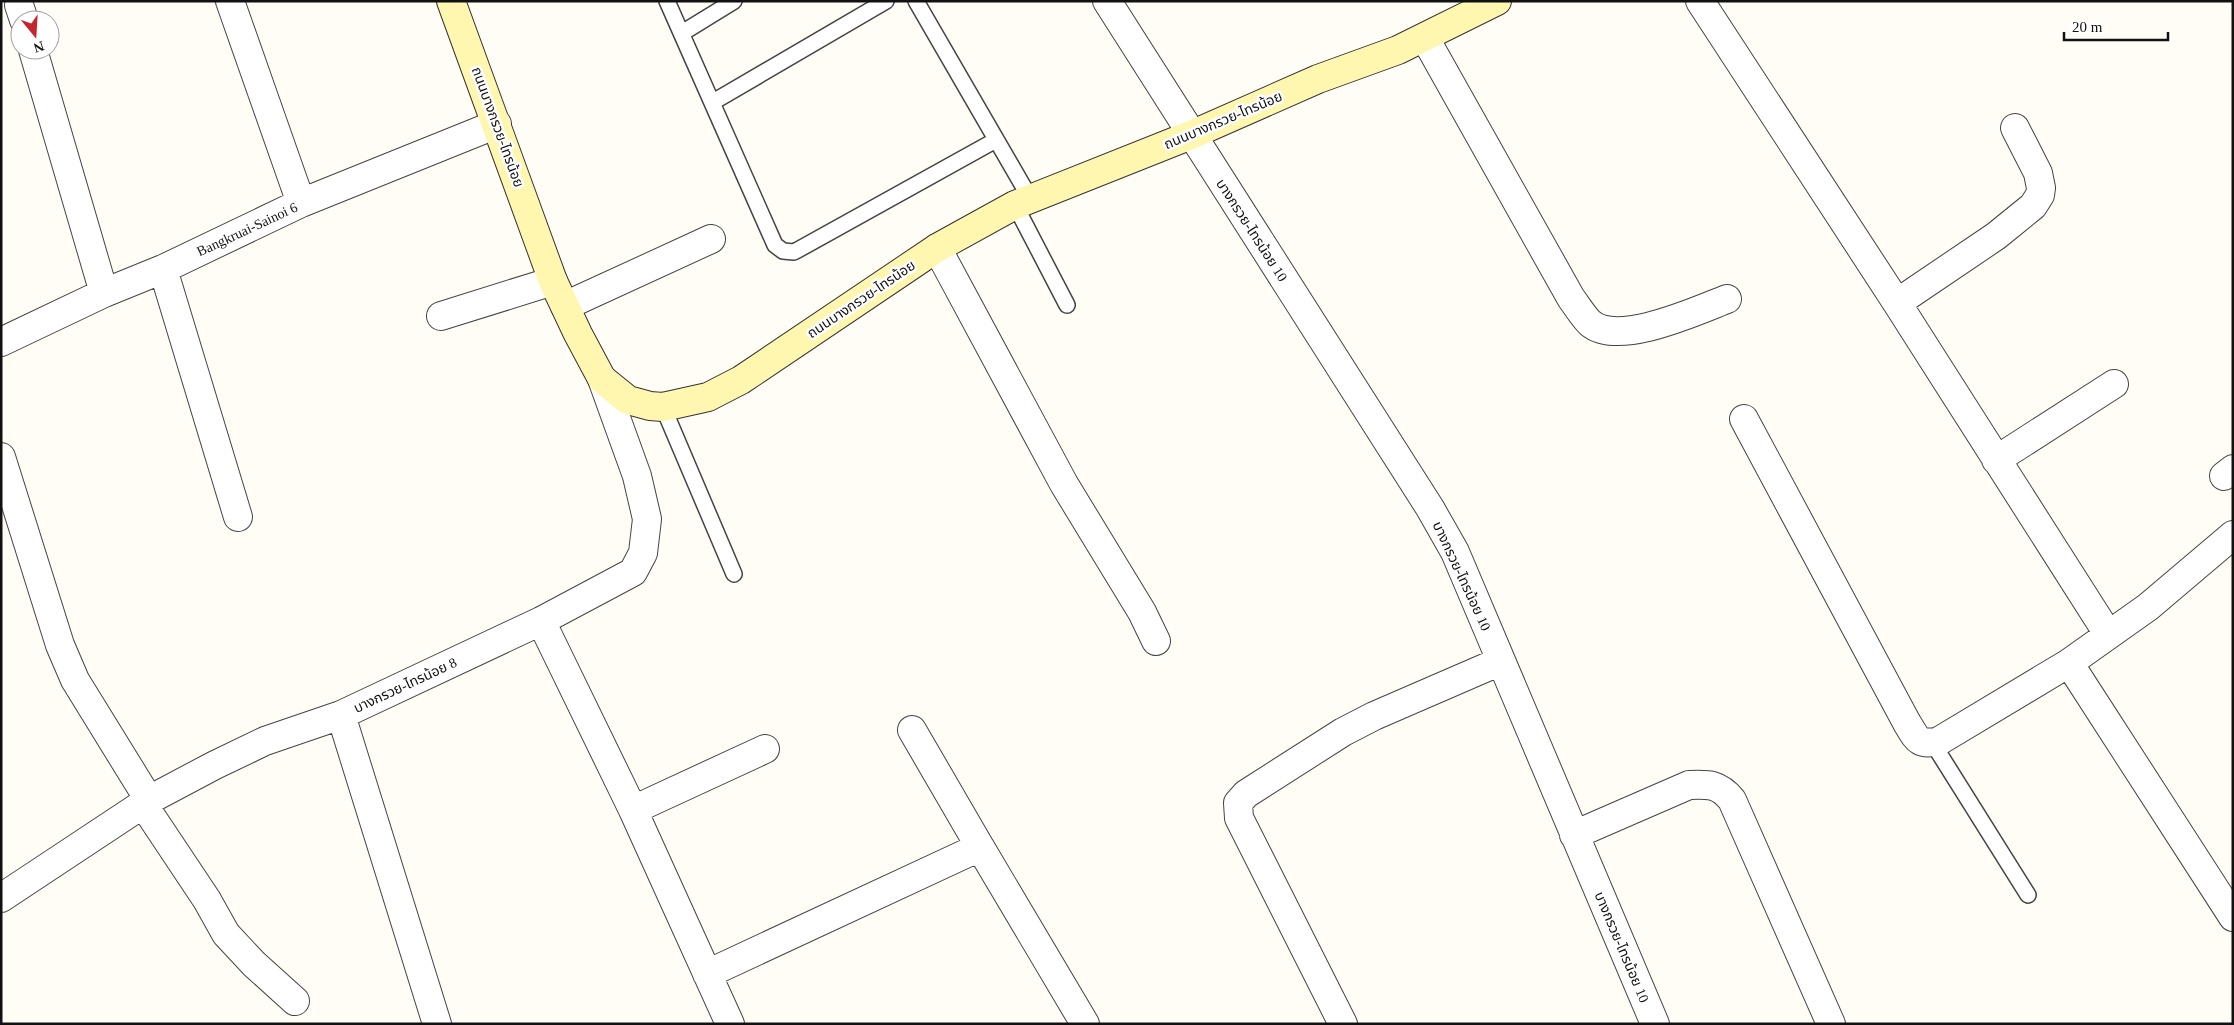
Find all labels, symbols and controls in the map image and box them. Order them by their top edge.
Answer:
north arrow [10,10,60,60]
scale bar [2064,10,2168,42]
text: 20 m [2072,19,2103,35]
text: N [32,38,46,56]
street label: ถนนบางกรวย-ไทรน้อย [469,65,526,189]
street label: ถนนบางกรวย-ไทรน้อย [1162,89,1285,152]
street label: บางกรวย-ไทรน้อย 10 [1213,176,1290,284]
street label: Bangkruai-Sainoi 6 [195,200,300,259]
street label: ถนนบางกรวย-ไทรน้อย [804,258,918,341]
street label: บางกรวย-ไทรน้อย 10 [1430,519,1493,633]
street label: บางกรวย-ไทรน้อย 8 [351,655,459,716]
street label: บางกรวย-ไทรน้อย 10 [1591,890,1652,1005]

